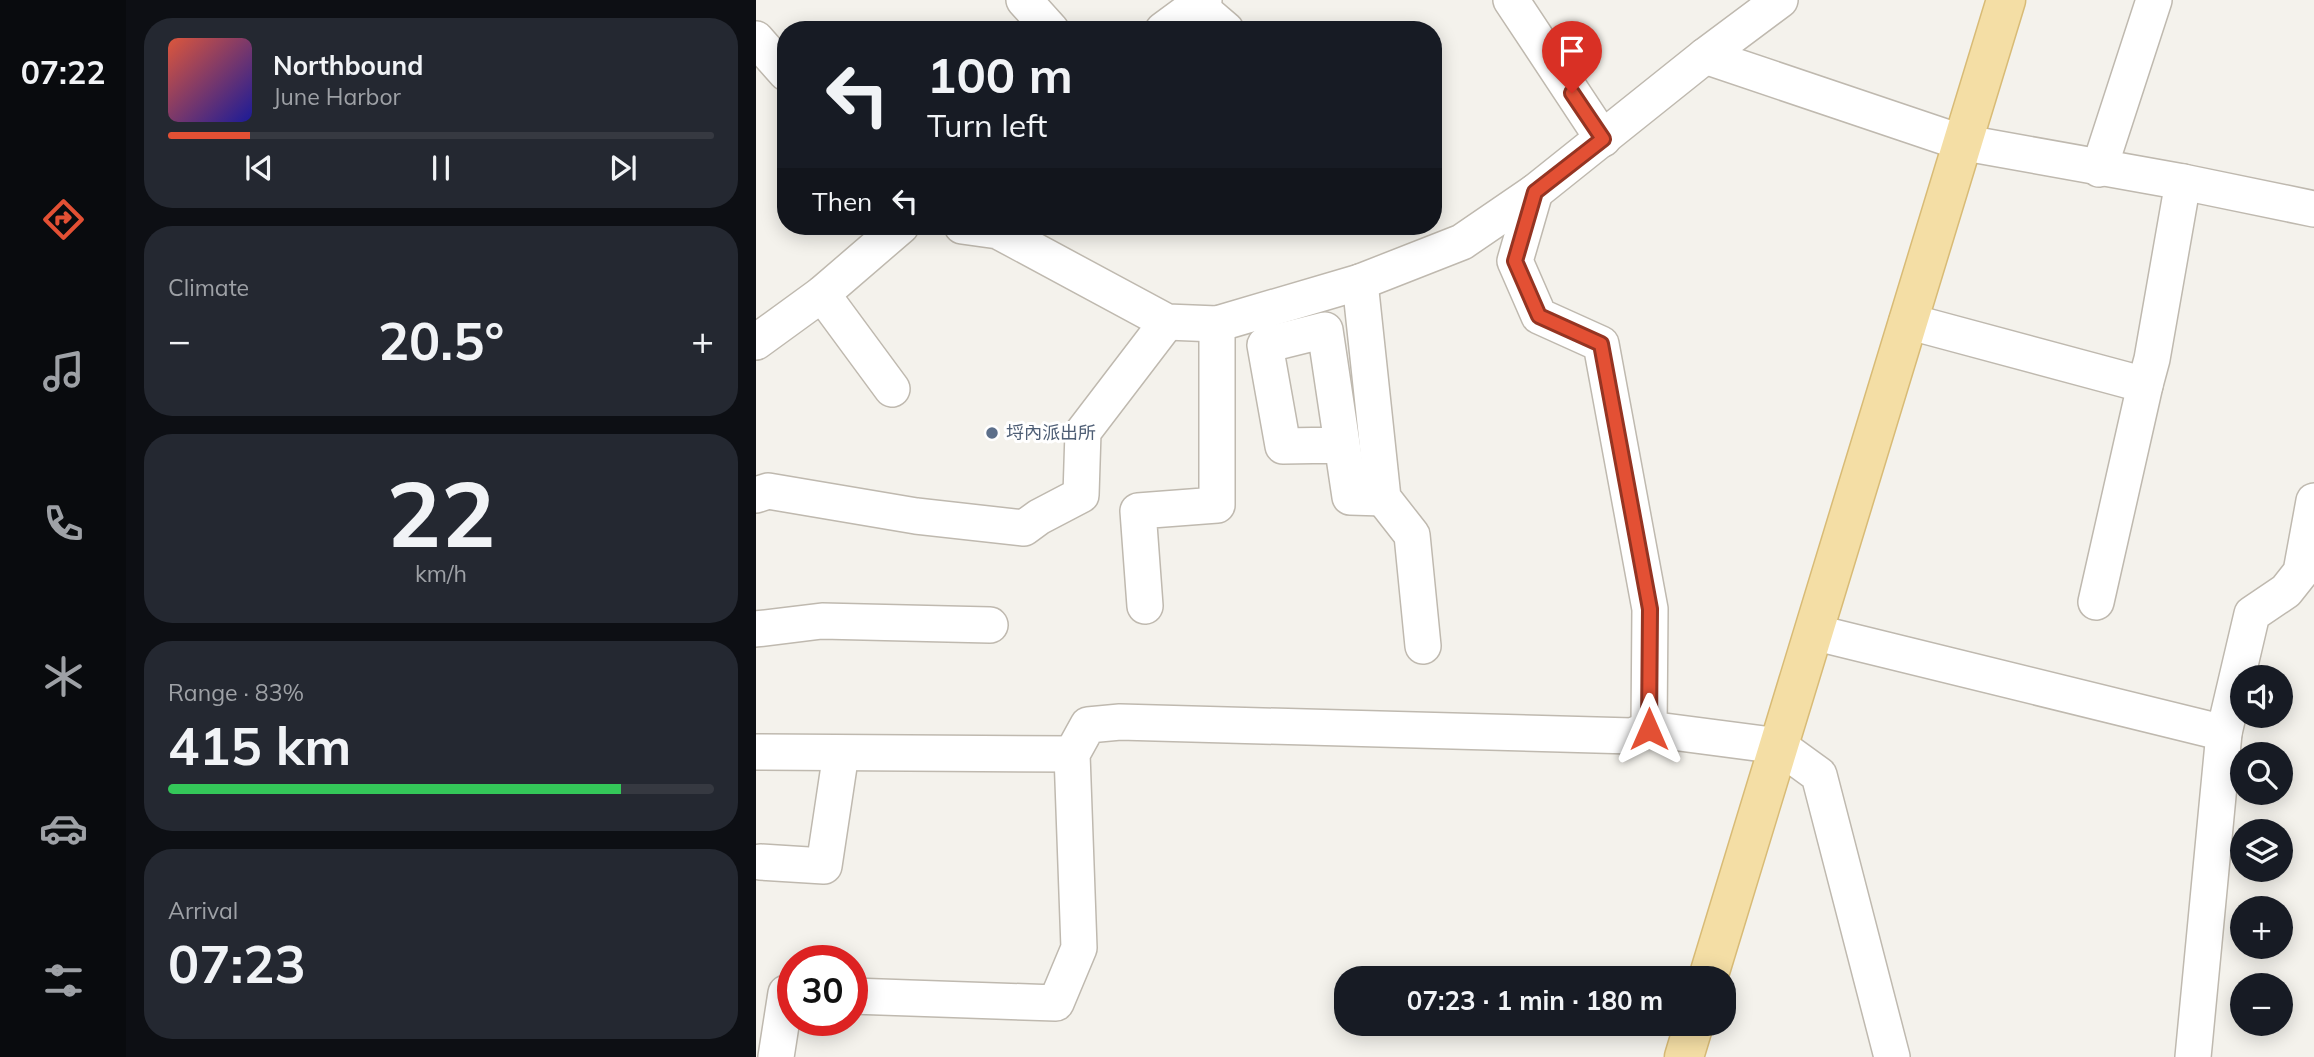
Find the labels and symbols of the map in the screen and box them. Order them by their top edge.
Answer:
pin [1542,21,1602,93]
place label: 埒內派出所 [1006,421,1096,444]
marker: 埒內派出所 [984,425,1000,441]
position arrow [1612,692,1686,766]
speed limit sign: 30 [777,945,868,1036]

